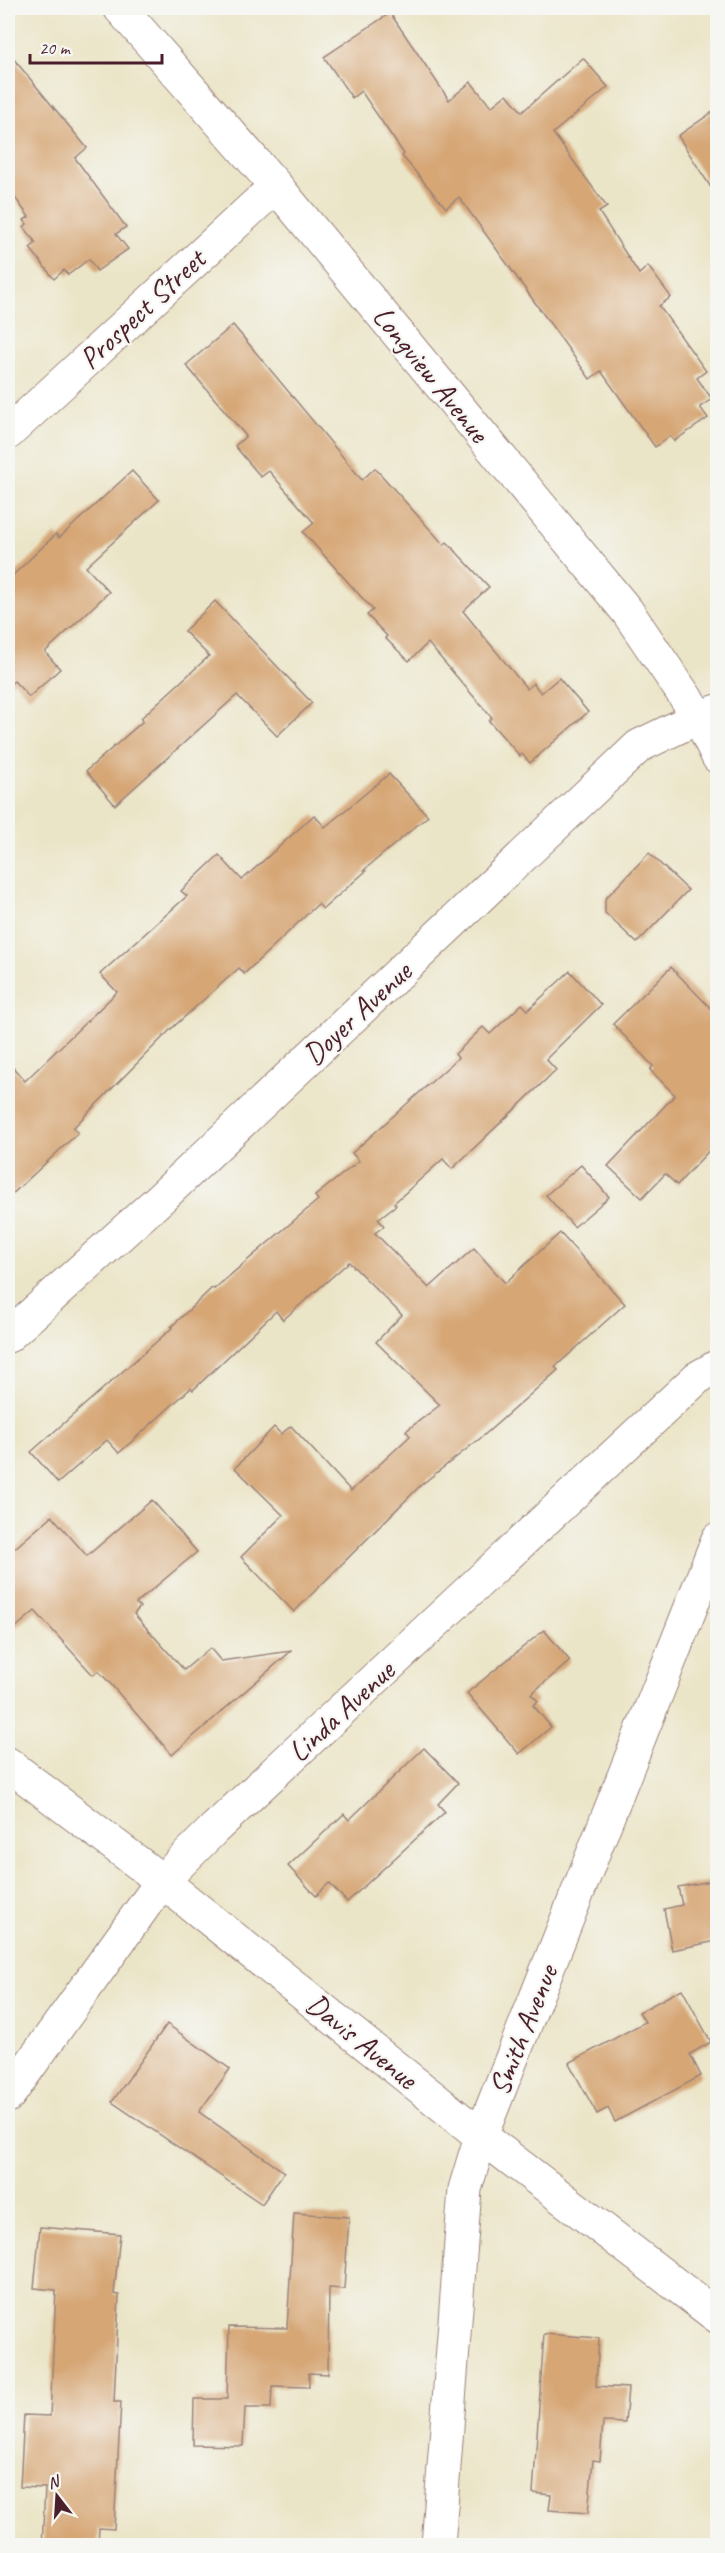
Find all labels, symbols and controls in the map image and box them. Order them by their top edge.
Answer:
scale bar [30,27,162,65]
text: 20 m [39,37,72,59]
street label: Prospect Street [71,239,215,377]
street label: Longview Avenue [364,298,499,452]
street label: Doyer Avenue [295,952,421,1073]
street label: Linda Avenue [280,1651,404,1770]
street label: Smith Avenue [480,1957,567,2101]
street label: Davis Avenue [299,1985,427,2099]
north arrow [27,2466,87,2526]
text: N [45,2471,64,2494]

